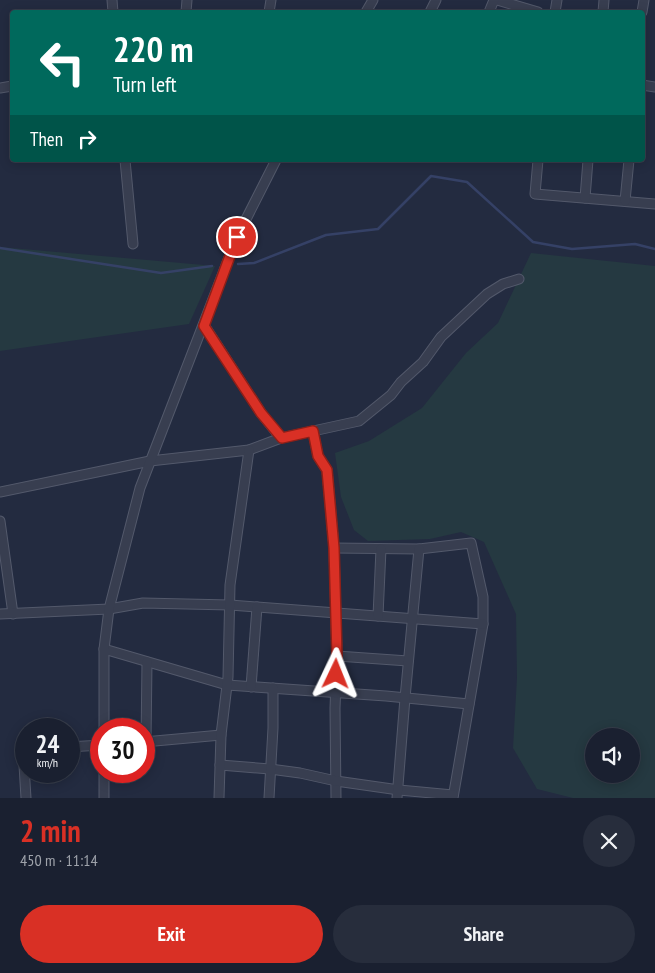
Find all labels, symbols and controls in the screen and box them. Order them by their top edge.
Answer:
text: 220 m [113,26,194,72]
icon: left [30,30,95,95]
text: Turn left [113,70,177,98]
icon: right [73,125,101,153]
text: Then [30,127,63,151]
pin [216,216,258,258]
icon: arrive [223,223,251,251]
position arrow [309,647,361,699]
speed limit sign: 30 [90,718,155,783]
text: 24 [36,728,59,760]
map controls [585,728,640,783]
button: sound [585,728,640,783]
text: km/h [37,755,58,770]
text: 2 min [20,811,81,850]
button: close [583,815,635,867]
text: 450 m · 11:14 [20,850,98,870]
button: Exit [20,905,323,963]
button: Share [333,905,635,963]

